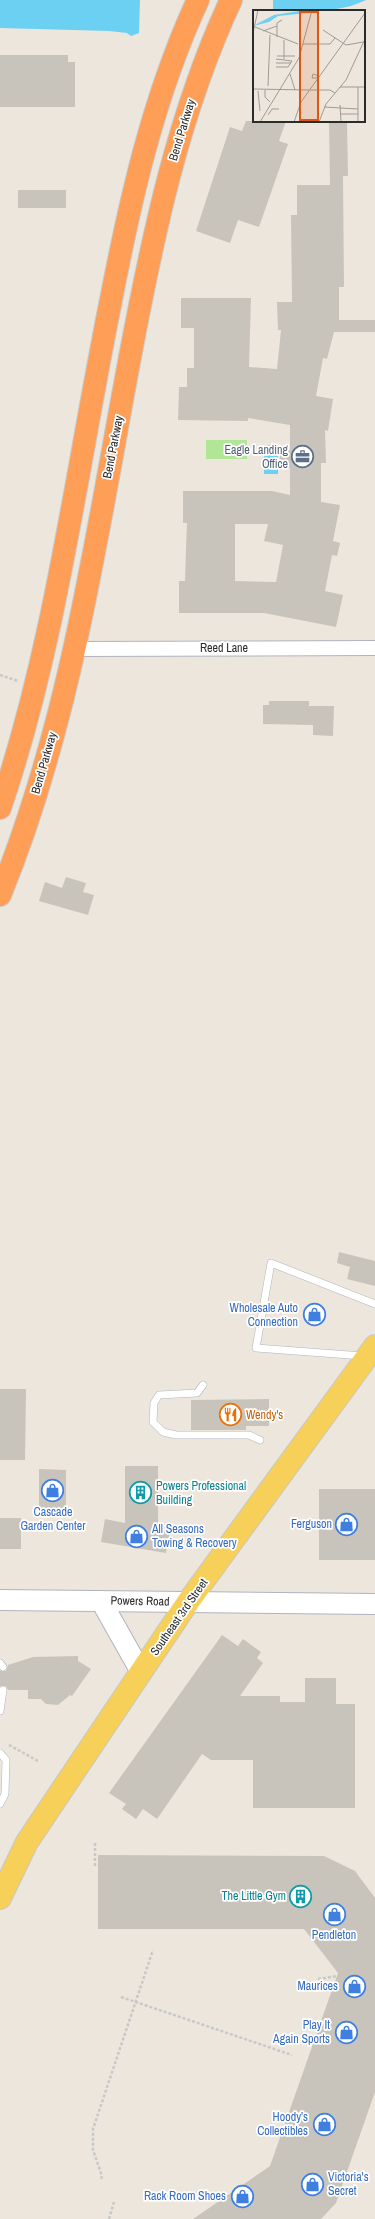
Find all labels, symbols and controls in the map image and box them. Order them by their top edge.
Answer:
inset map [253,10,365,122]
street label: Bend Parkway [165,97,199,163]
street label: Bend Parkway [99,414,127,480]
place label: Eagle Landing Office [225,442,289,472]
office icon: Eagle Landing Office [290,444,316,470]
street label: Reed Lane [200,640,248,656]
street label: Bend Parkway [28,730,60,796]
place label: Wholesale Auto Connection [230,1300,298,1330]
shop icon: Wholesale Auto Connection [301,1302,327,1328]
restaurant icon: Wendy's [217,1402,243,1428]
place label: Wendy's [246,1407,283,1423]
shop icon: Cascade Garden Center [40,1478,66,1504]
place label: Powers Professional Building [156,1478,246,1508]
building icon: Powers Professional Building [128,1480,154,1506]
place label: Cascade Garden Center [20,1504,86,1534]
shop icon: Ferguson [334,1511,360,1537]
place label: Ferguson [291,1516,332,1532]
place label: All Seasons Towing & Recovery [151,1521,237,1551]
shop icon: All Seasons Towing & Recovery [123,1523,149,1549]
street label: Southeast 3rd Street [147,1575,212,1659]
street label: Powers Road [110,1592,170,1610]
building icon: The Little Gym [288,1883,314,1909]
place label: The Little Gym [221,1888,286,1904]
shop icon: Pendleton [321,1901,347,1927]
place label: Pendleton [312,1927,356,1943]
shop icon: Maurices [341,1973,367,1999]
place label: Maurices [298,1978,338,1994]
place label: Play It Again Sports [272,2017,330,2047]
shop icon: Play It Again Sports [333,2019,359,2045]
place label: Hoody’s Collectibles [257,2109,308,2139]
shop icon: Hoody’s Collectibles [311,2111,337,2137]
place label: Victoria's Secret [328,2169,369,2199]
shop icon: Victoria's Secret [300,2171,326,2197]
shop icon: Rack Room Shoes [229,2183,255,2209]
place label: Rack Room Shoes [144,2188,226,2204]

